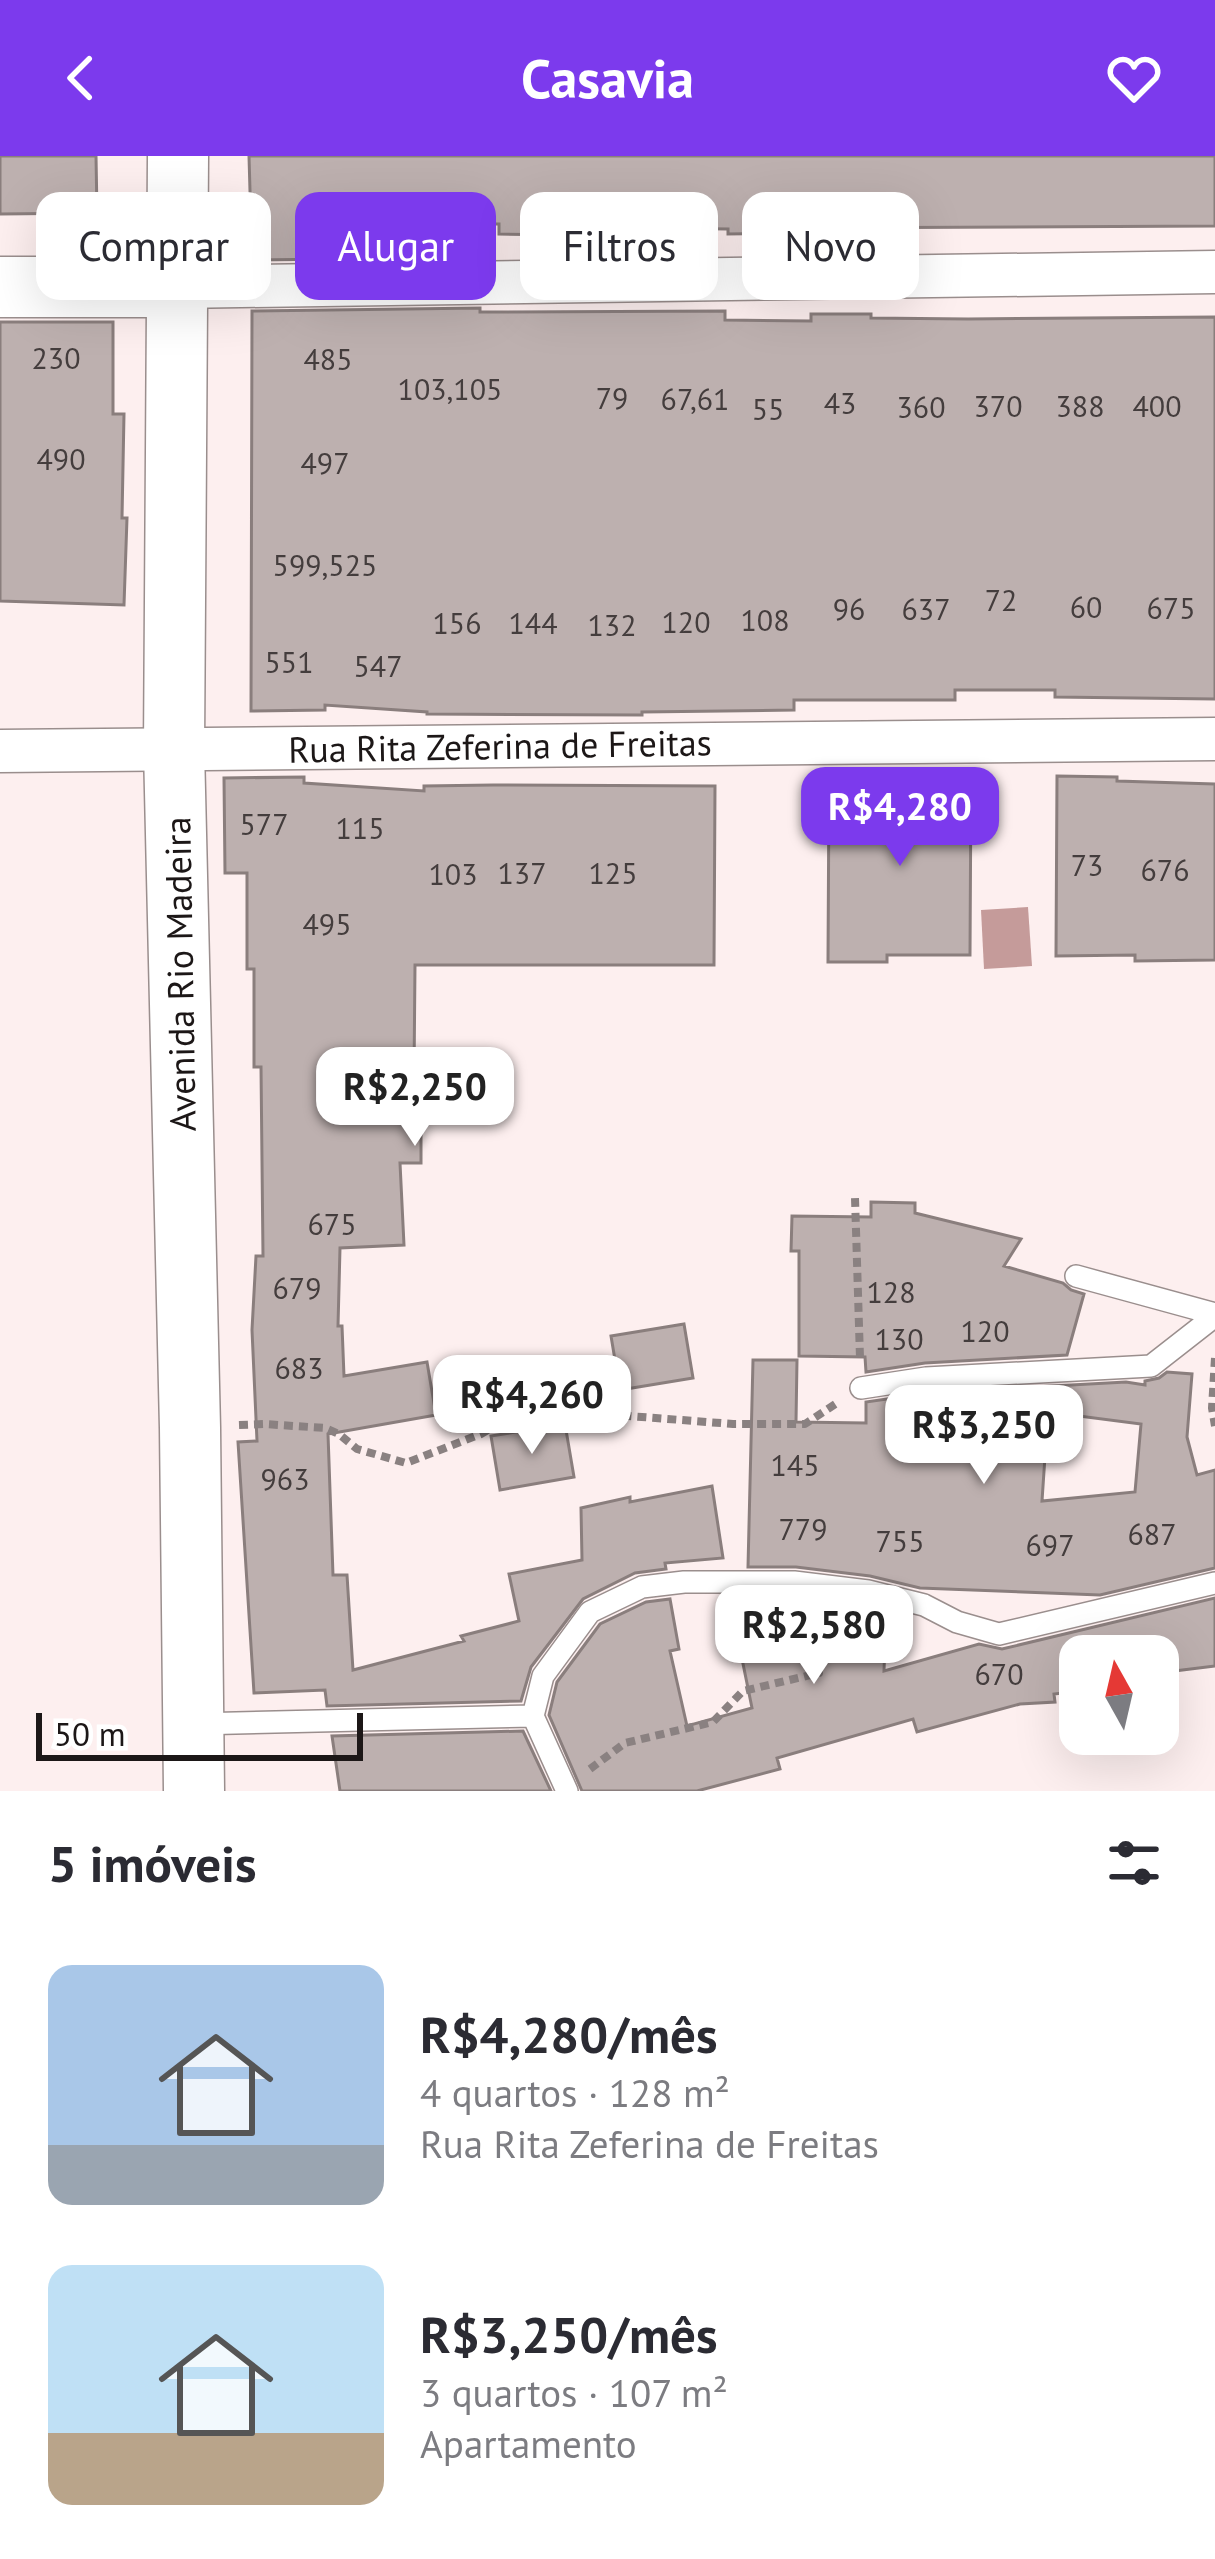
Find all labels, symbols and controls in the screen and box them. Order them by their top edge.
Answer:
text: Casavia [521,43,694,113]
icon: back [48,45,114,111]
icon: heart [1101,45,1167,111]
chip: Comprar [36,192,271,300]
chip: Alugar [295,192,496,300]
chip: Filtros [520,192,718,300]
chip: Novo [742,192,919,300]
house number: 230 [31,338,81,377]
house number: 485 [303,339,353,378]
house number: 103,105 [398,369,502,408]
house number: 79 [596,378,628,417]
house number: 67,61 [661,379,729,418]
house number: 43 [824,383,856,422]
house number: 370 [973,386,1023,425]
house number: 388 [1055,386,1105,425]
house number: 400 [1132,386,1182,425]
house number: 360 [896,387,946,426]
house number: 55 [752,389,784,428]
house number: 490 [36,439,86,478]
house number: 497 [300,443,350,482]
house number: 599,525 [273,545,377,584]
house number: 72 [985,580,1017,619]
house number: 60 [1070,587,1102,626]
house number: 675 [1146,588,1196,627]
house number: 96 [833,589,865,628]
house number: 637 [901,589,951,628]
house number: 108 [740,600,790,639]
house number: 120 [661,602,711,641]
house number: 156 [432,603,482,642]
house number: 144 [508,603,558,642]
house number: 132 [587,605,637,644]
house number: 551 [264,642,314,681]
house number: 547 [353,646,403,685]
street label: Rua Rita Zeferina de Freitas [288,718,712,773]
pin: R$4,280 [789,767,1011,869]
text: R$4,280 [828,780,972,831]
house number: 577 [239,804,289,843]
house number: 115 [335,808,385,847]
street label: Avenida Rio Madeira [153,816,206,1132]
house number: 73 [1071,845,1103,884]
house number: 676 [1140,850,1190,889]
house number: 137 [497,853,547,892]
house number: 125 [588,853,638,892]
house number: 103 [428,854,478,893]
house number: 495 [302,904,352,943]
pin: R$2,250 [304,1047,526,1149]
text: R$2,250 [343,1060,487,1111]
house number: 675 [307,1204,357,1243]
house number: 679 [272,1268,322,1307]
house number: 128 [866,1272,916,1311]
house number: 120 [960,1311,1010,1350]
house number: 130 [874,1319,924,1358]
house number: 683 [274,1348,324,1387]
pin: R$4,260 [421,1355,643,1457]
text: R$4,260 [460,1368,604,1419]
pin: R$3,250 [873,1385,1095,1487]
text: R$3,250 [912,1398,1056,1449]
house number: 145 [770,1445,820,1484]
house number: 963 [260,1459,310,1498]
house number: 779 [778,1509,828,1548]
house number: 687 [1127,1514,1177,1553]
house number: 755 [875,1521,925,1560]
house number: 697 [1025,1525,1075,1564]
pin: R$2,580 [703,1585,925,1687]
text: R$2,580 [742,1598,886,1649]
north arrow [1059,1635,1179,1755]
map controls [1059,1635,1179,1755]
house number: 670 [974,1654,1024,1693]
scale bar [36,1707,363,1760]
text: 50 m [54,1712,126,1755]
text: 5 imóveis [48,1830,257,1896]
icon: filters [1101,1830,1167,1896]
text: R$4,280/mês [420,2001,717,2067]
icon: home [144,2013,288,2157]
text: 4 quartos · 128 m² [420,2067,730,2118]
text: Rua Rita Zeferina de Freitas [420,2118,879,2169]
text: R$3,250/mês [420,2301,717,2367]
icon: home [144,2313,288,2457]
text: 3 quartos · 107 m² [420,2367,728,2418]
text: Apartamento [420,2418,637,2469]

